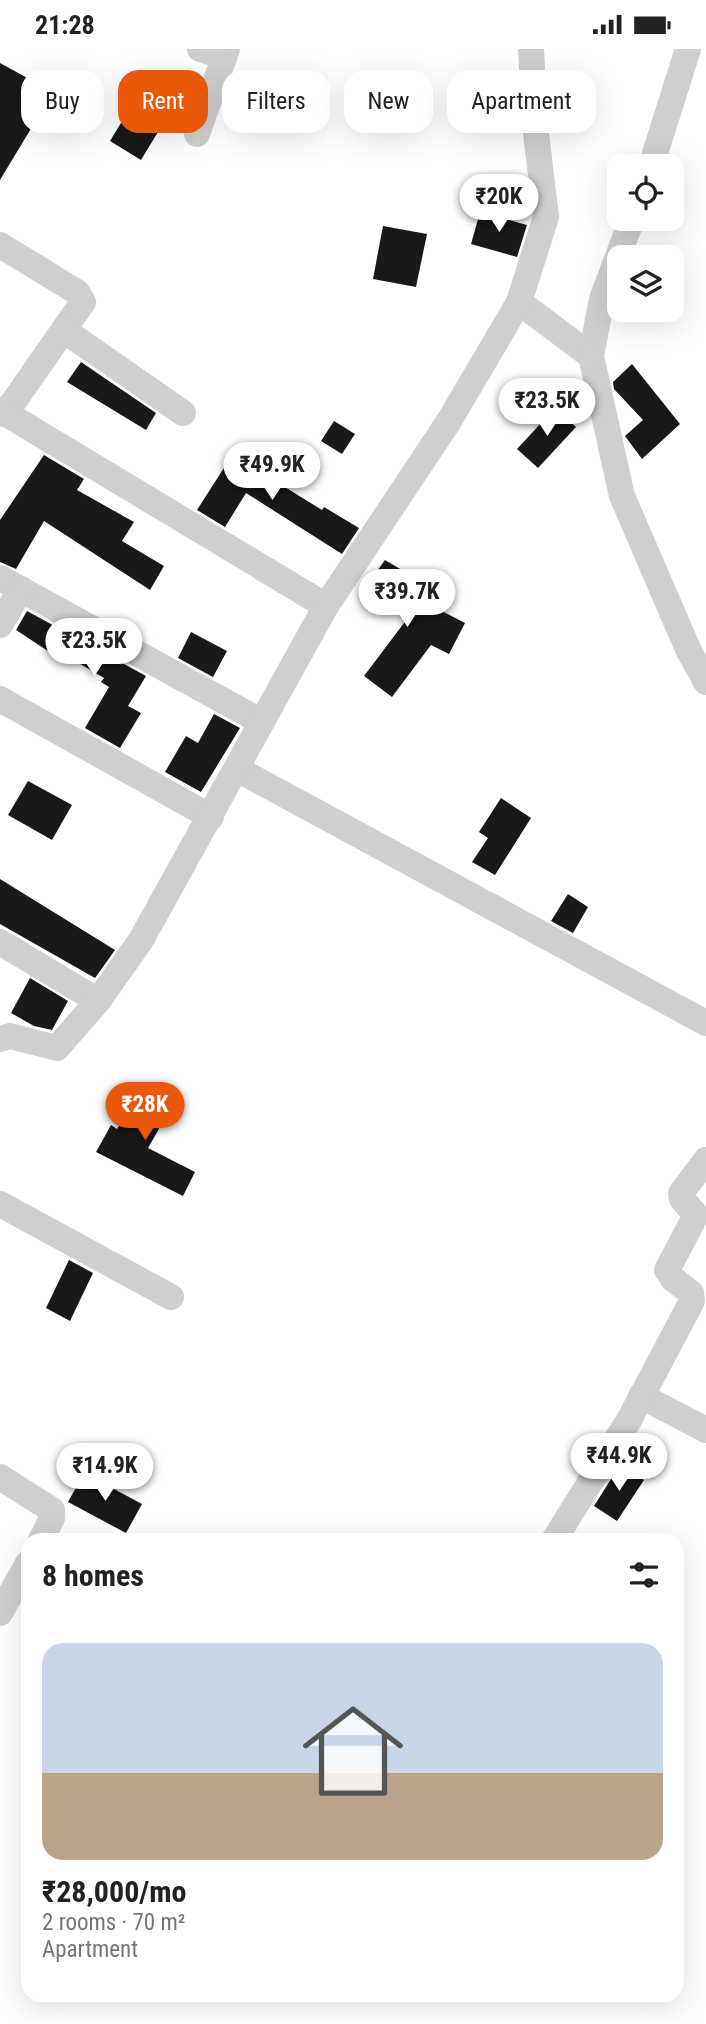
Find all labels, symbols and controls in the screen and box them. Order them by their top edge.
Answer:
text: 21:28 [35,10,95,40]
chip: Buy [21,70,104,133]
chip: Rent [118,70,208,133]
chip: Filters [222,70,330,133]
chip: New [344,70,433,133]
chip: Apartment [447,70,596,133]
map controls [607,154,684,322]
button: locate [607,154,684,231]
pin: ₹20K [458,174,540,234]
text: ₹20K [476,183,522,210]
button: layers [607,245,684,322]
pin: ₹23.5K [490,379,604,438]
text: ₹23.5K [514,387,580,414]
pin: ₹49.9K [215,442,329,502]
text: ₹49.9K [239,451,305,478]
pin: ₹39.7K [350,569,464,629]
text: ₹39.7K [374,578,440,605]
pin: ₹23.5K [37,619,151,678]
text: ₹23.5K [61,627,127,654]
pin: ₹28K [104,1083,186,1142]
text: ₹28K [122,1091,168,1118]
pin: ₹44.9K [562,1433,676,1493]
text: ₹44.9K [586,1442,652,1469]
pin: ₹14.9K [48,1443,162,1503]
text: ₹14.9K [72,1452,138,1479]
icon: filters [625,1556,663,1594]
text: 8 homes [42,1558,144,1593]
icon: home [290,1688,416,1814]
text: ₹28,000/mo [42,1874,186,1909]
text: 2 rooms · 70 m² [42,1909,185,1936]
text: Apartment [42,1936,138,1963]

